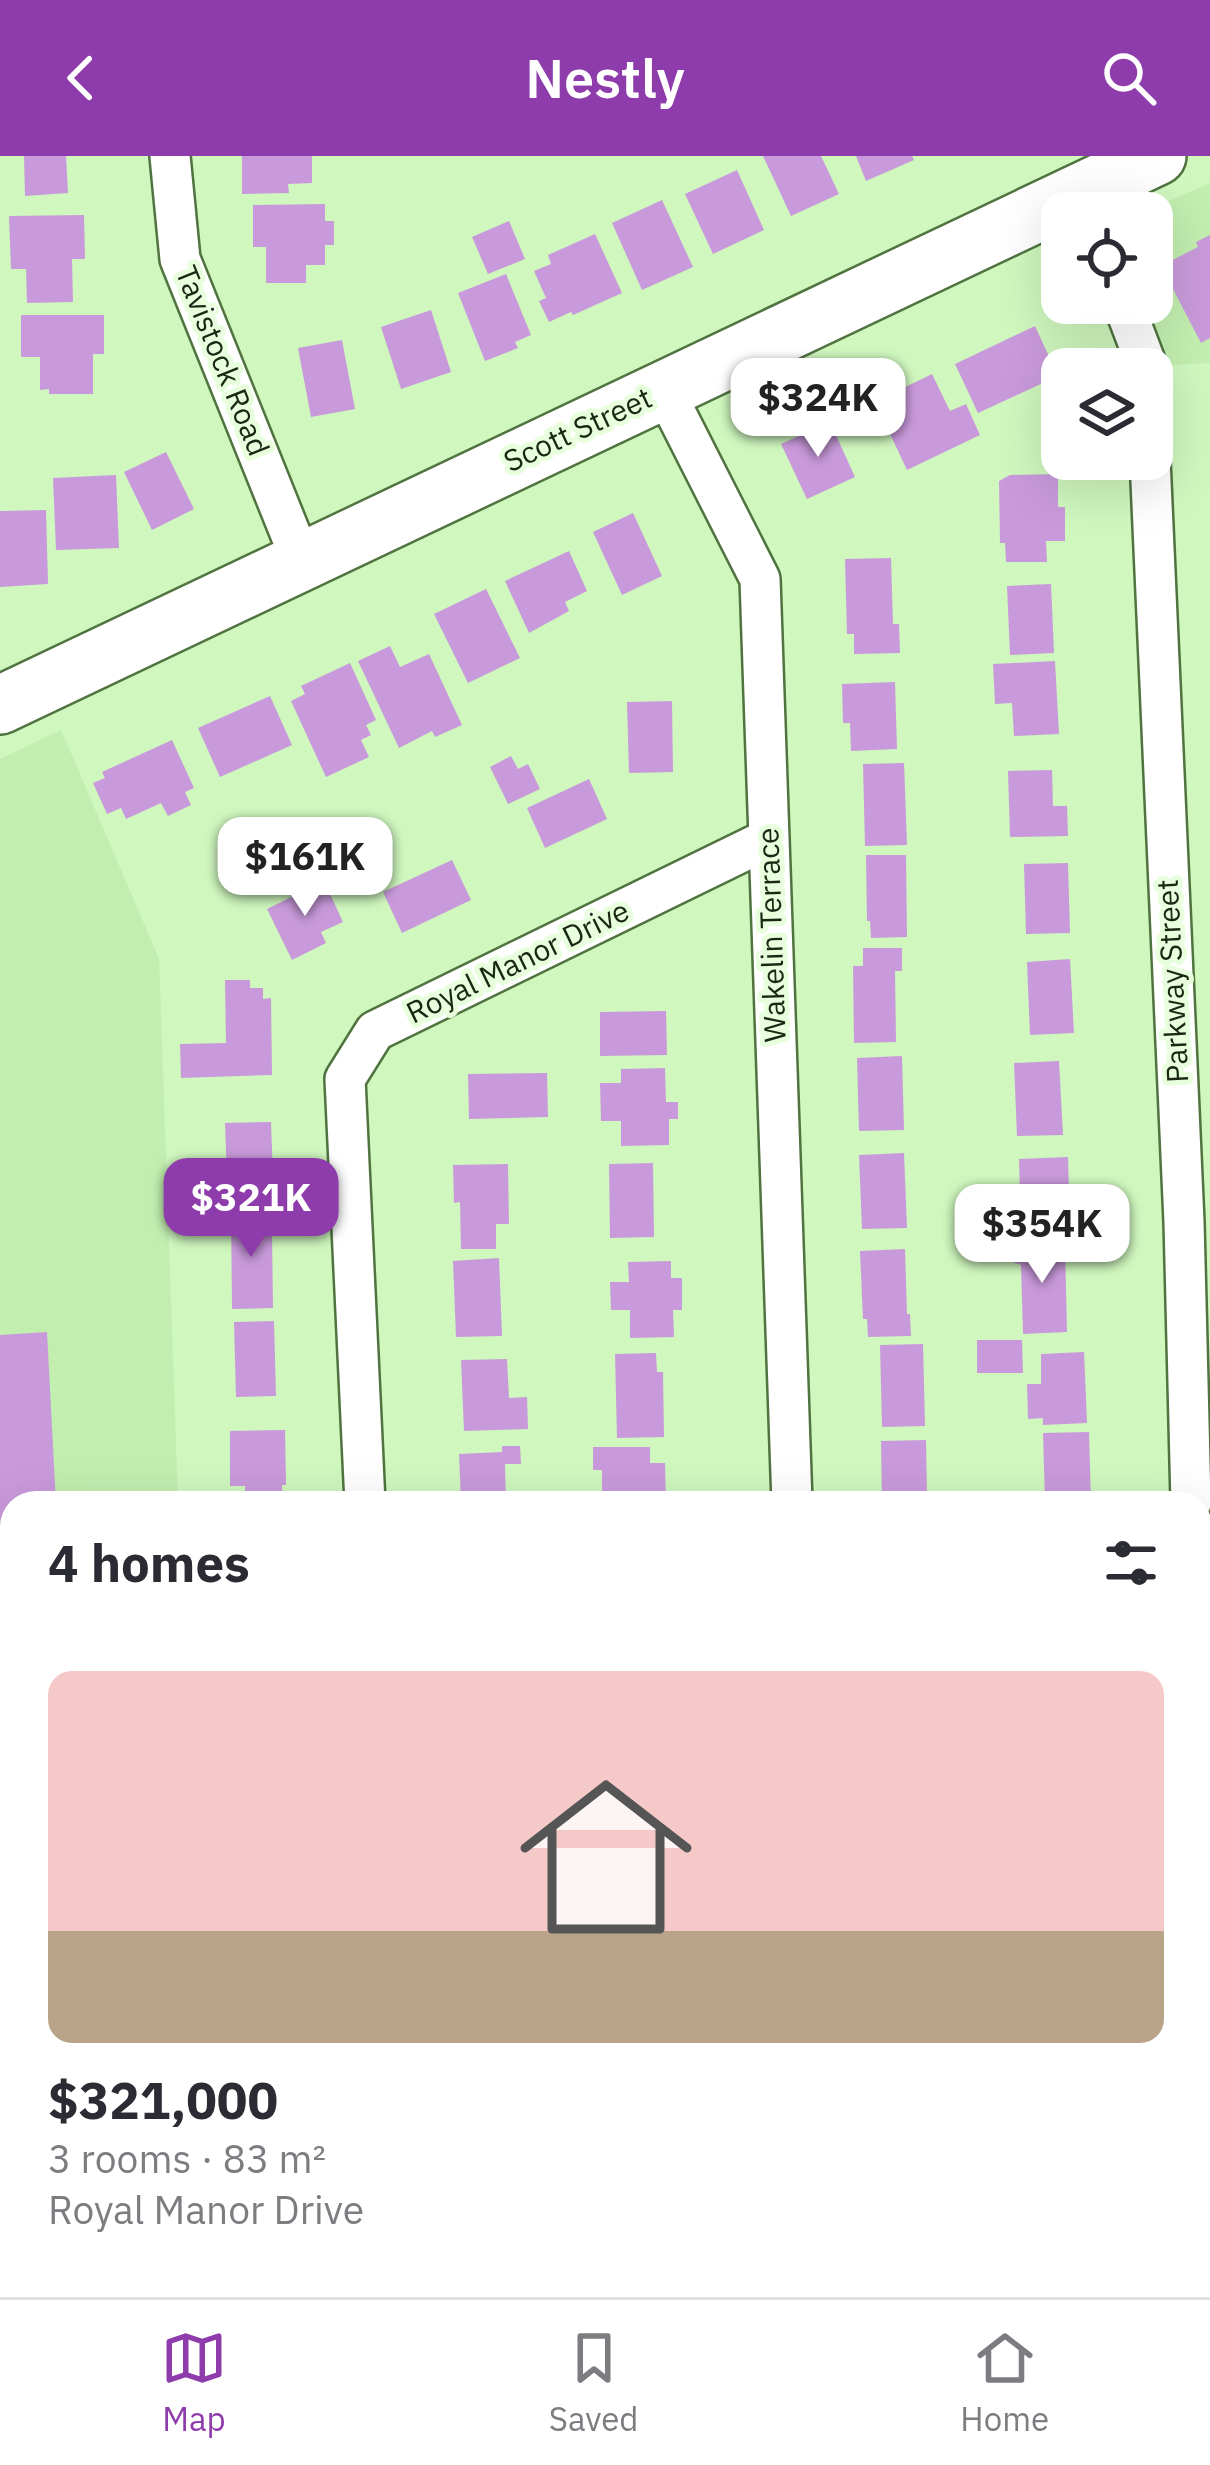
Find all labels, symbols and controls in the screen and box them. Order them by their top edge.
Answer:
text: Nestly [525,43,685,113]
icon: back [48,45,114,111]
icon: search [1096,45,1162,111]
map controls [1041,192,1173,480]
button: locate [1041,192,1173,324]
street label: Tavistock Road [168,260,279,461]
button: layers [1041,348,1173,480]
pin: $324K [734,358,902,460]
text: $324K [758,371,878,422]
street label: Scott Street [497,377,658,480]
pin: $161K [221,817,389,919]
street label: Wakelin Terrace [747,827,794,1043]
text: $161K [245,830,365,881]
street label: Parkway Street [1147,878,1196,1084]
street label: Royal Manor Drive [400,890,635,1031]
pin: $321K [167,1158,335,1260]
text: $321K [191,1171,311,1222]
pin: $354K [958,1184,1126,1286]
text: $354K [982,1197,1102,1248]
text: 4 homes [48,1530,250,1596]
icon: filters [1098,1530,1164,1596]
icon: home [498,1749,714,1965]
text: $321,000 [48,2067,278,2133]
text: 3 rooms · 83 m² [48,2133,326,2184]
text: Royal Manor Drive [48,2184,364,2235]
tab: Map [161,2325,227,2440]
tab: Saved [549,2325,639,2440]
tab: Home [960,2325,1049,2440]

